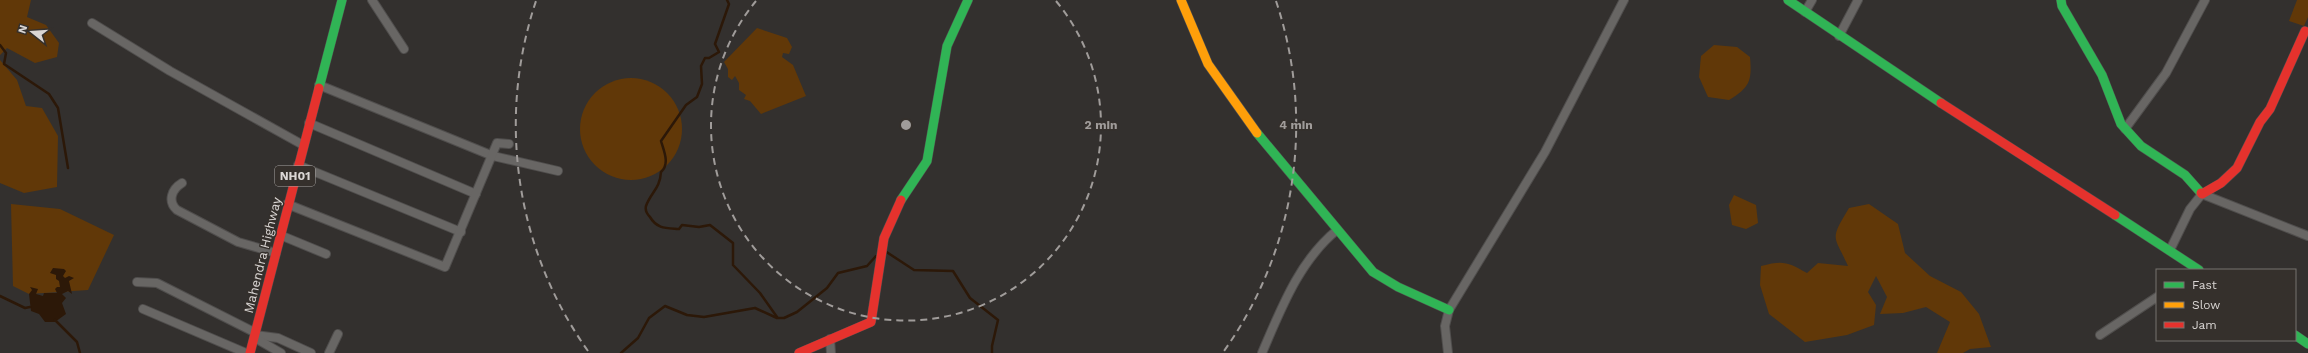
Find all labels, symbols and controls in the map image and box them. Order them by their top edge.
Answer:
north arrow [12,12,52,52]
text: N [16,23,30,35]
centre of rings [899,118,913,132]
text: 2 min [1085,118,1117,132]
text: 4 min [1279,118,1313,132]
road number: NH01 [275,166,315,186]
street label: Mahendra Highway [241,195,284,315]
legend [2156,269,2296,341]
text: Fast [2192,278,2217,292]
text: Slow [2192,298,2220,312]
text: Jam [2192,318,2217,332]

